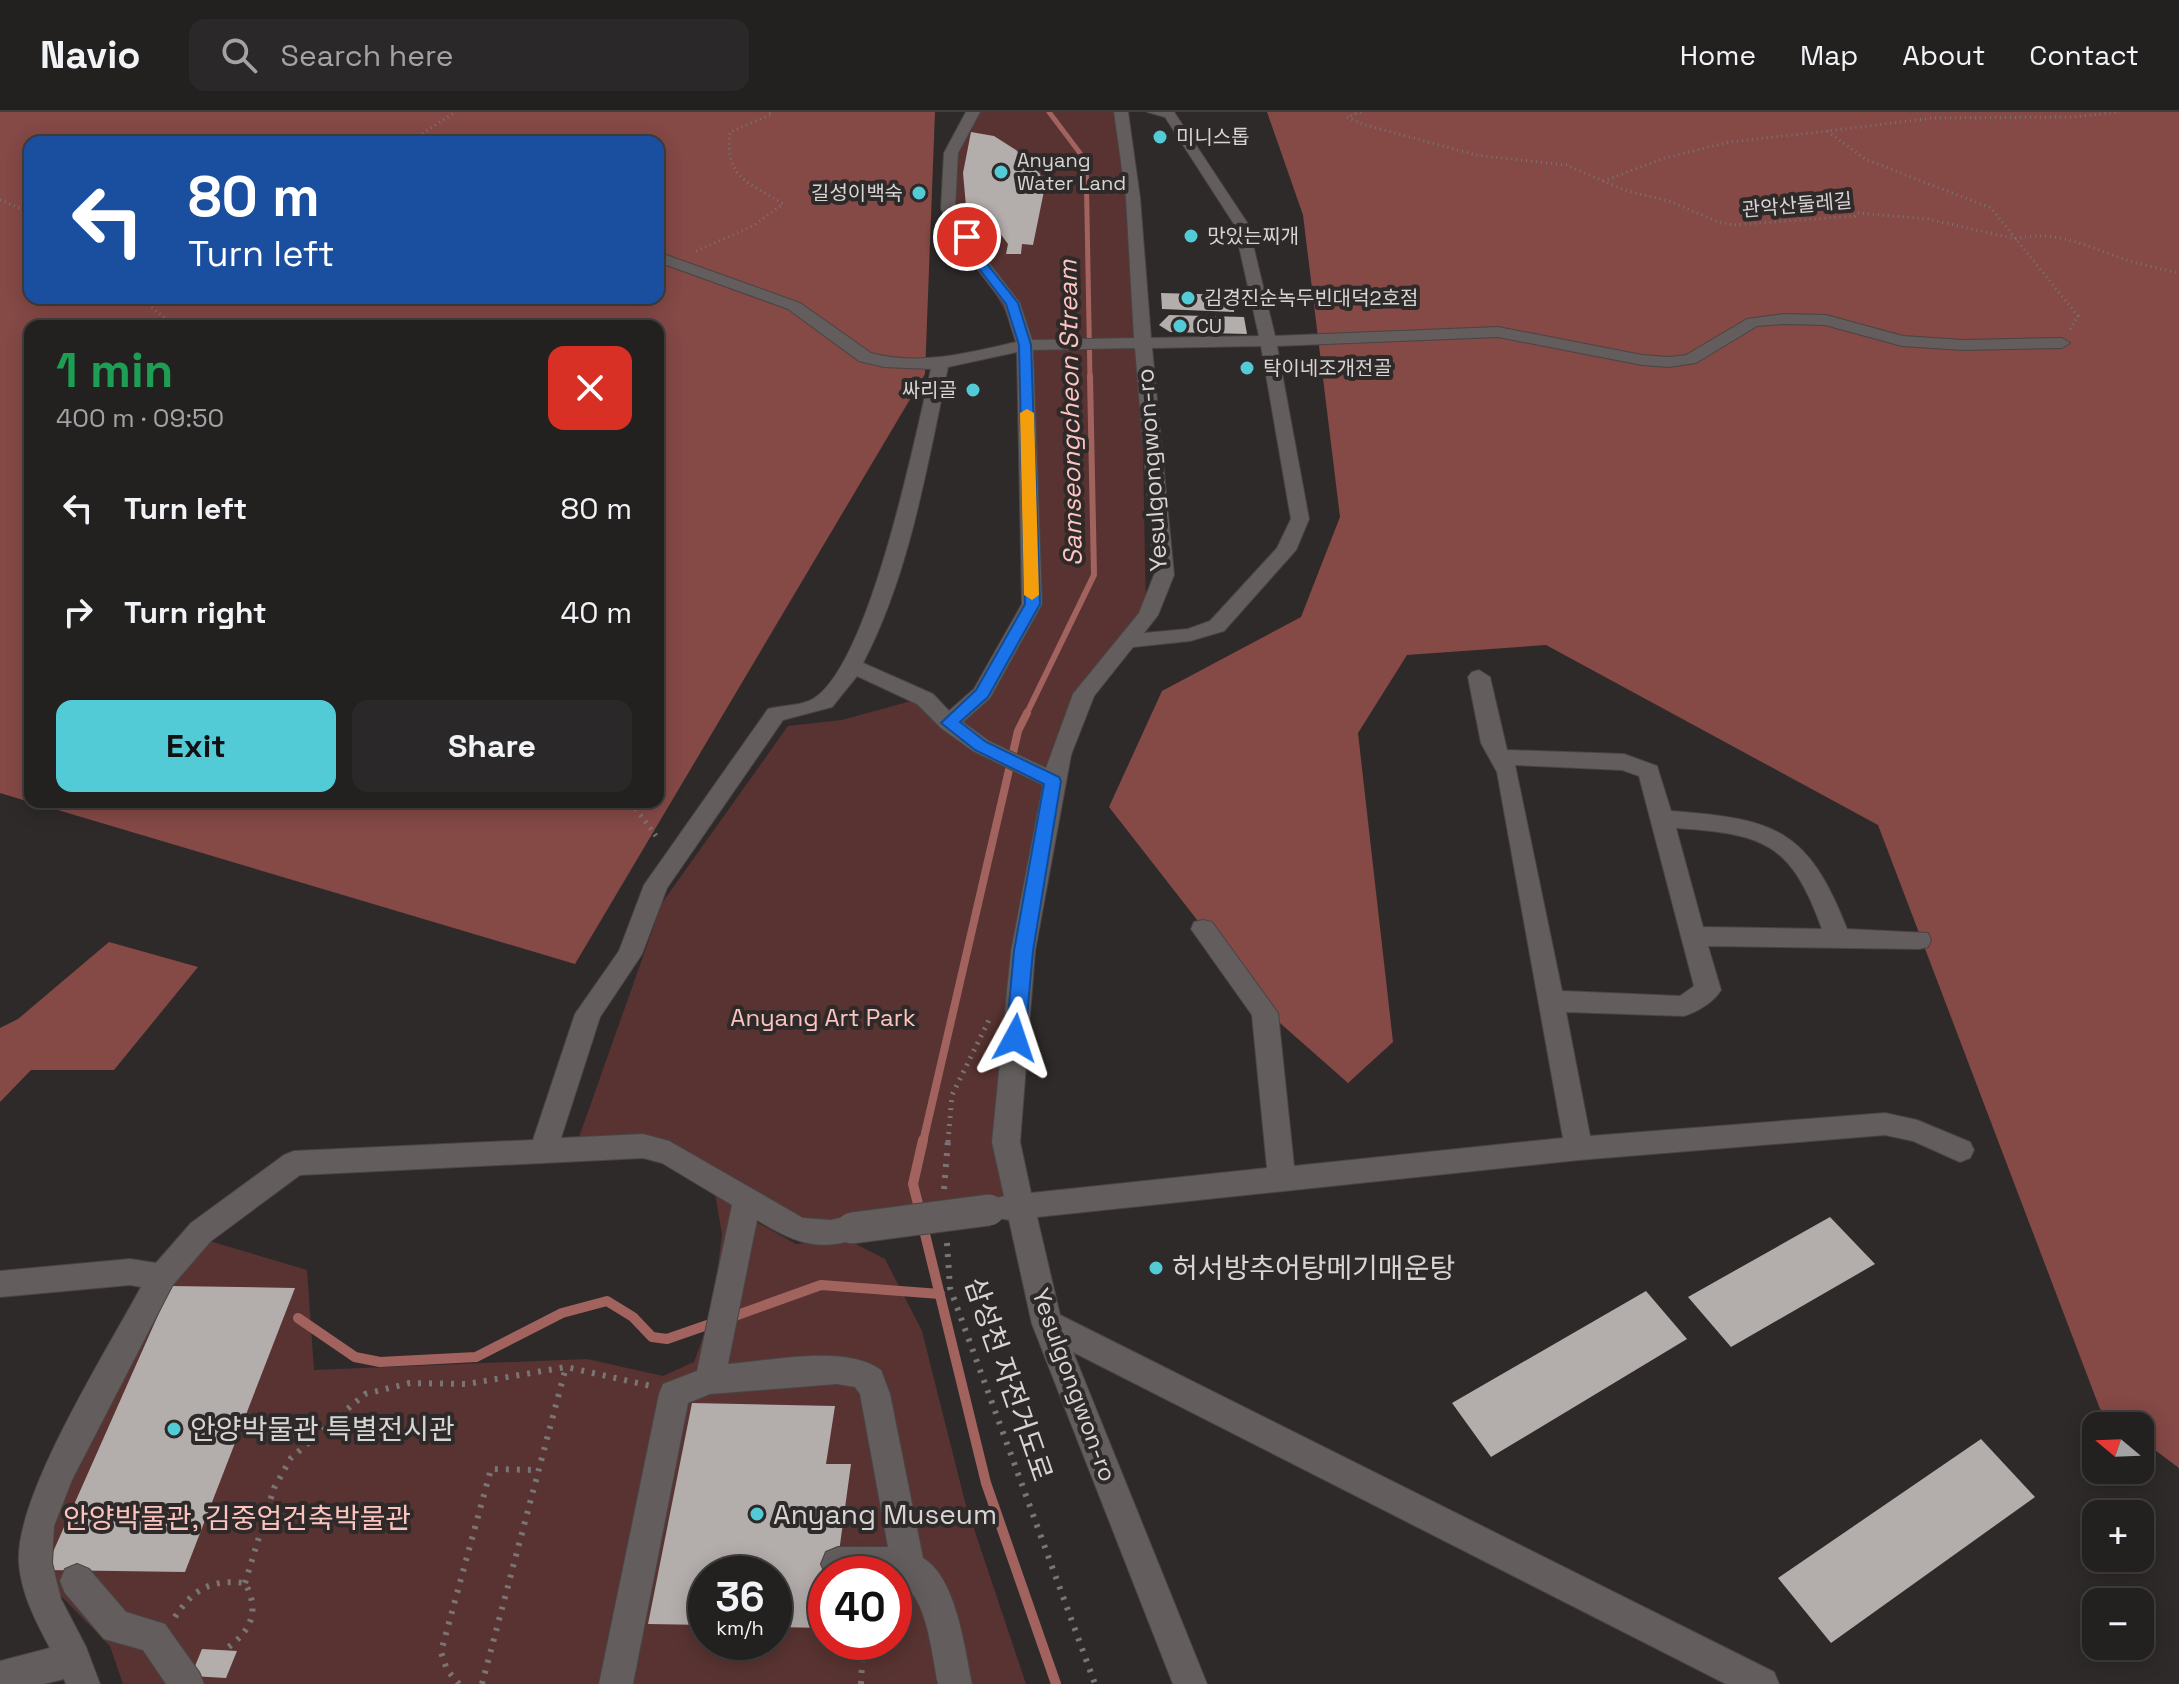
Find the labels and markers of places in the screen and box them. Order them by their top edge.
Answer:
place label: 미니스톱 [1176,124,1250,150]
marker: 미니스톱 [1151,128,1169,146]
place label: Anyang Water Land [1017,147,1126,196]
marker: Anyang Water Land [992,163,1010,181]
place label: 길성이백숙 [811,180,903,206]
marker: 길성이백숙 [910,184,928,202]
pin [933,203,1001,271]
place label: 맛있는찌개 [1207,223,1299,249]
marker: 맛있는찌개 [1182,227,1200,245]
place label: 김경진순녹두빈대덕2호점 [1204,285,1418,311]
marker: 김경진순녹두빈대덕2호점 [1179,289,1197,307]
place label: CU [1196,313,1222,339]
marker: CU [1171,317,1189,335]
place label: 탁이네조개전골 [1263,355,1392,381]
marker: 탁이네조개전골 [1238,359,1256,377]
place label: 싸리골 [902,377,957,403]
marker: 싸리골 [964,381,982,399]
place label: 허서방추어탕메기매운탕 [1172,1250,1455,1286]
marker: 허서방추어탕메기매운탕 [1147,1259,1165,1277]
place label: 안양박물관 특별전시관 [190,1411,455,1447]
marker: 안양박물관 특별전시관 [165,1420,183,1438]
place label: Anyang Museum [773,1496,997,1532]
marker: Anyang Museum [748,1505,766,1523]

